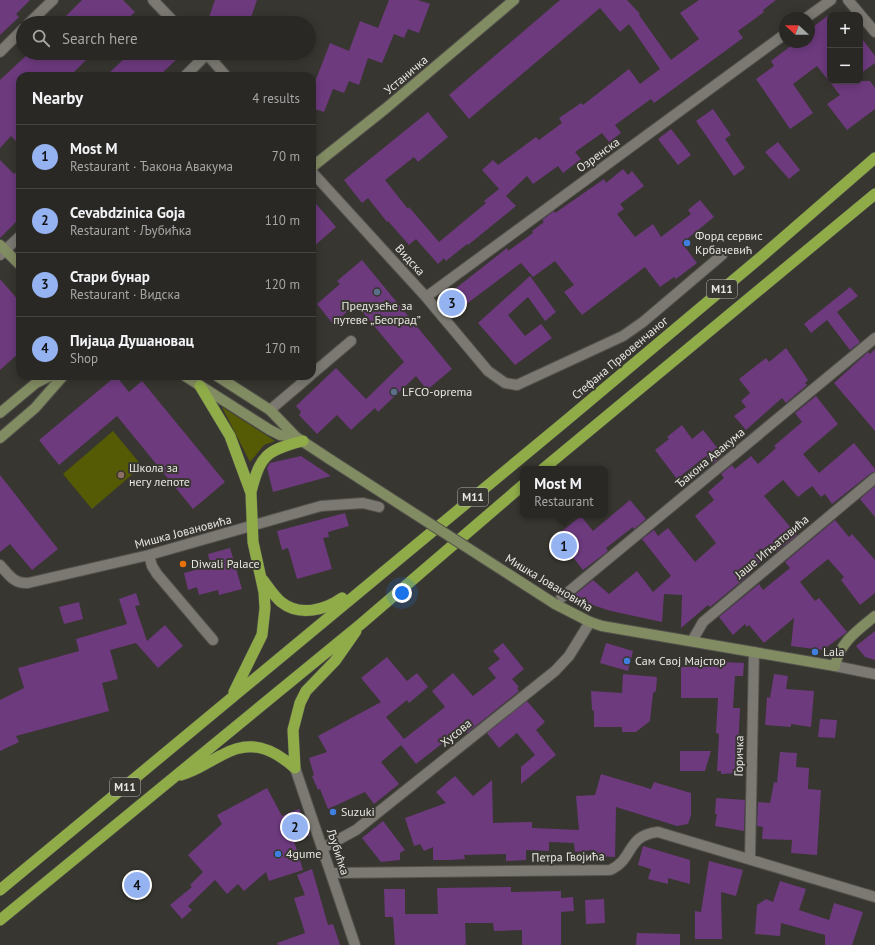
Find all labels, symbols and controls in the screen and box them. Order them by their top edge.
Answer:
north arrow [779,12,815,48]
map controls [827,12,863,84]
button: + [827,12,863,48]
search box [16,16,316,60]
icon: search [30,27,52,49]
text: Search here [62,29,138,48]
button: − [827,48,863,84]
street label: Устаничка [381,52,431,97]
text: Nearby [32,87,83,109]
text: 4 results [252,90,300,107]
street label: Озренска [573,134,622,175]
text: Most M [70,139,117,158]
text: 1 [41,148,49,165]
text: 70 m [272,148,300,165]
text: Restaurant · Ђакона Авакума [70,158,233,175]
text: Cevabdzinica Goja [70,203,185,222]
text: 2 [41,212,49,229]
text: 110 m [265,212,300,229]
text: Restaurant · Љубићка [70,222,192,239]
place label: Форд сервис Крбачевић [695,228,763,257]
marker: Форд сервис Крбачевић [682,238,692,248]
street label: Видска [392,241,428,279]
text: Стари бунар [70,267,150,286]
text: 3 [41,276,49,293]
text: 120 m [265,276,300,293]
road number: M11 [707,280,737,298]
text: Restaurant · Видска [70,286,180,303]
marker: Предузеће за путеве „Београд” [372,287,382,297]
pin: 3 [439,288,465,318]
place label: Предузеће за путеве „Београд” [333,298,421,327]
street label: Стефана Првовенчаног [569,313,671,402]
text: Пијаца Душановац [70,331,194,350]
text: 4 [41,340,49,357]
text: 170 m [265,340,300,357]
text: Shop [70,350,98,367]
place label: LFCO-oprema [402,384,472,399]
marker: LFCO-oprema [389,387,399,397]
street label: Ђакона Авакума [672,424,747,491]
place label: Школа за негу лепоте [129,460,190,489]
popup [520,466,608,518]
marker: Школа за негу лепоте [116,470,126,480]
text: Most M [534,474,582,493]
road number: M11 [458,488,488,506]
text: Restaurant [534,493,594,510]
street label: Мишка Јовановића [133,511,233,552]
street label: Јаше Игњатовића [731,511,812,582]
pin: 1 [551,531,577,561]
street label: Мишка Јовановића [503,550,596,615]
place label: Diwali Palace [191,556,260,571]
marker: Diwali Palace [178,559,188,569]
your location [392,583,412,603]
place label: Lala [823,644,844,659]
marker: Lala [810,647,820,657]
place label: Сам Свој Мајстор [635,653,726,668]
marker: Сам Свој Мајстор [622,656,632,666]
street label: Хусова [437,715,474,750]
street label: Горичка [731,735,746,777]
road number: M11 [110,778,140,796]
place label: Suzuki [341,804,375,819]
marker: Suzuki [328,807,338,817]
pin: 2 [282,812,308,842]
street label: Љубићка [324,826,353,877]
place label: 4gume [286,846,321,861]
street label: Петра Гвојића [531,848,605,865]
marker: 4gume [273,849,283,859]
pin: 4 [124,870,150,900]

